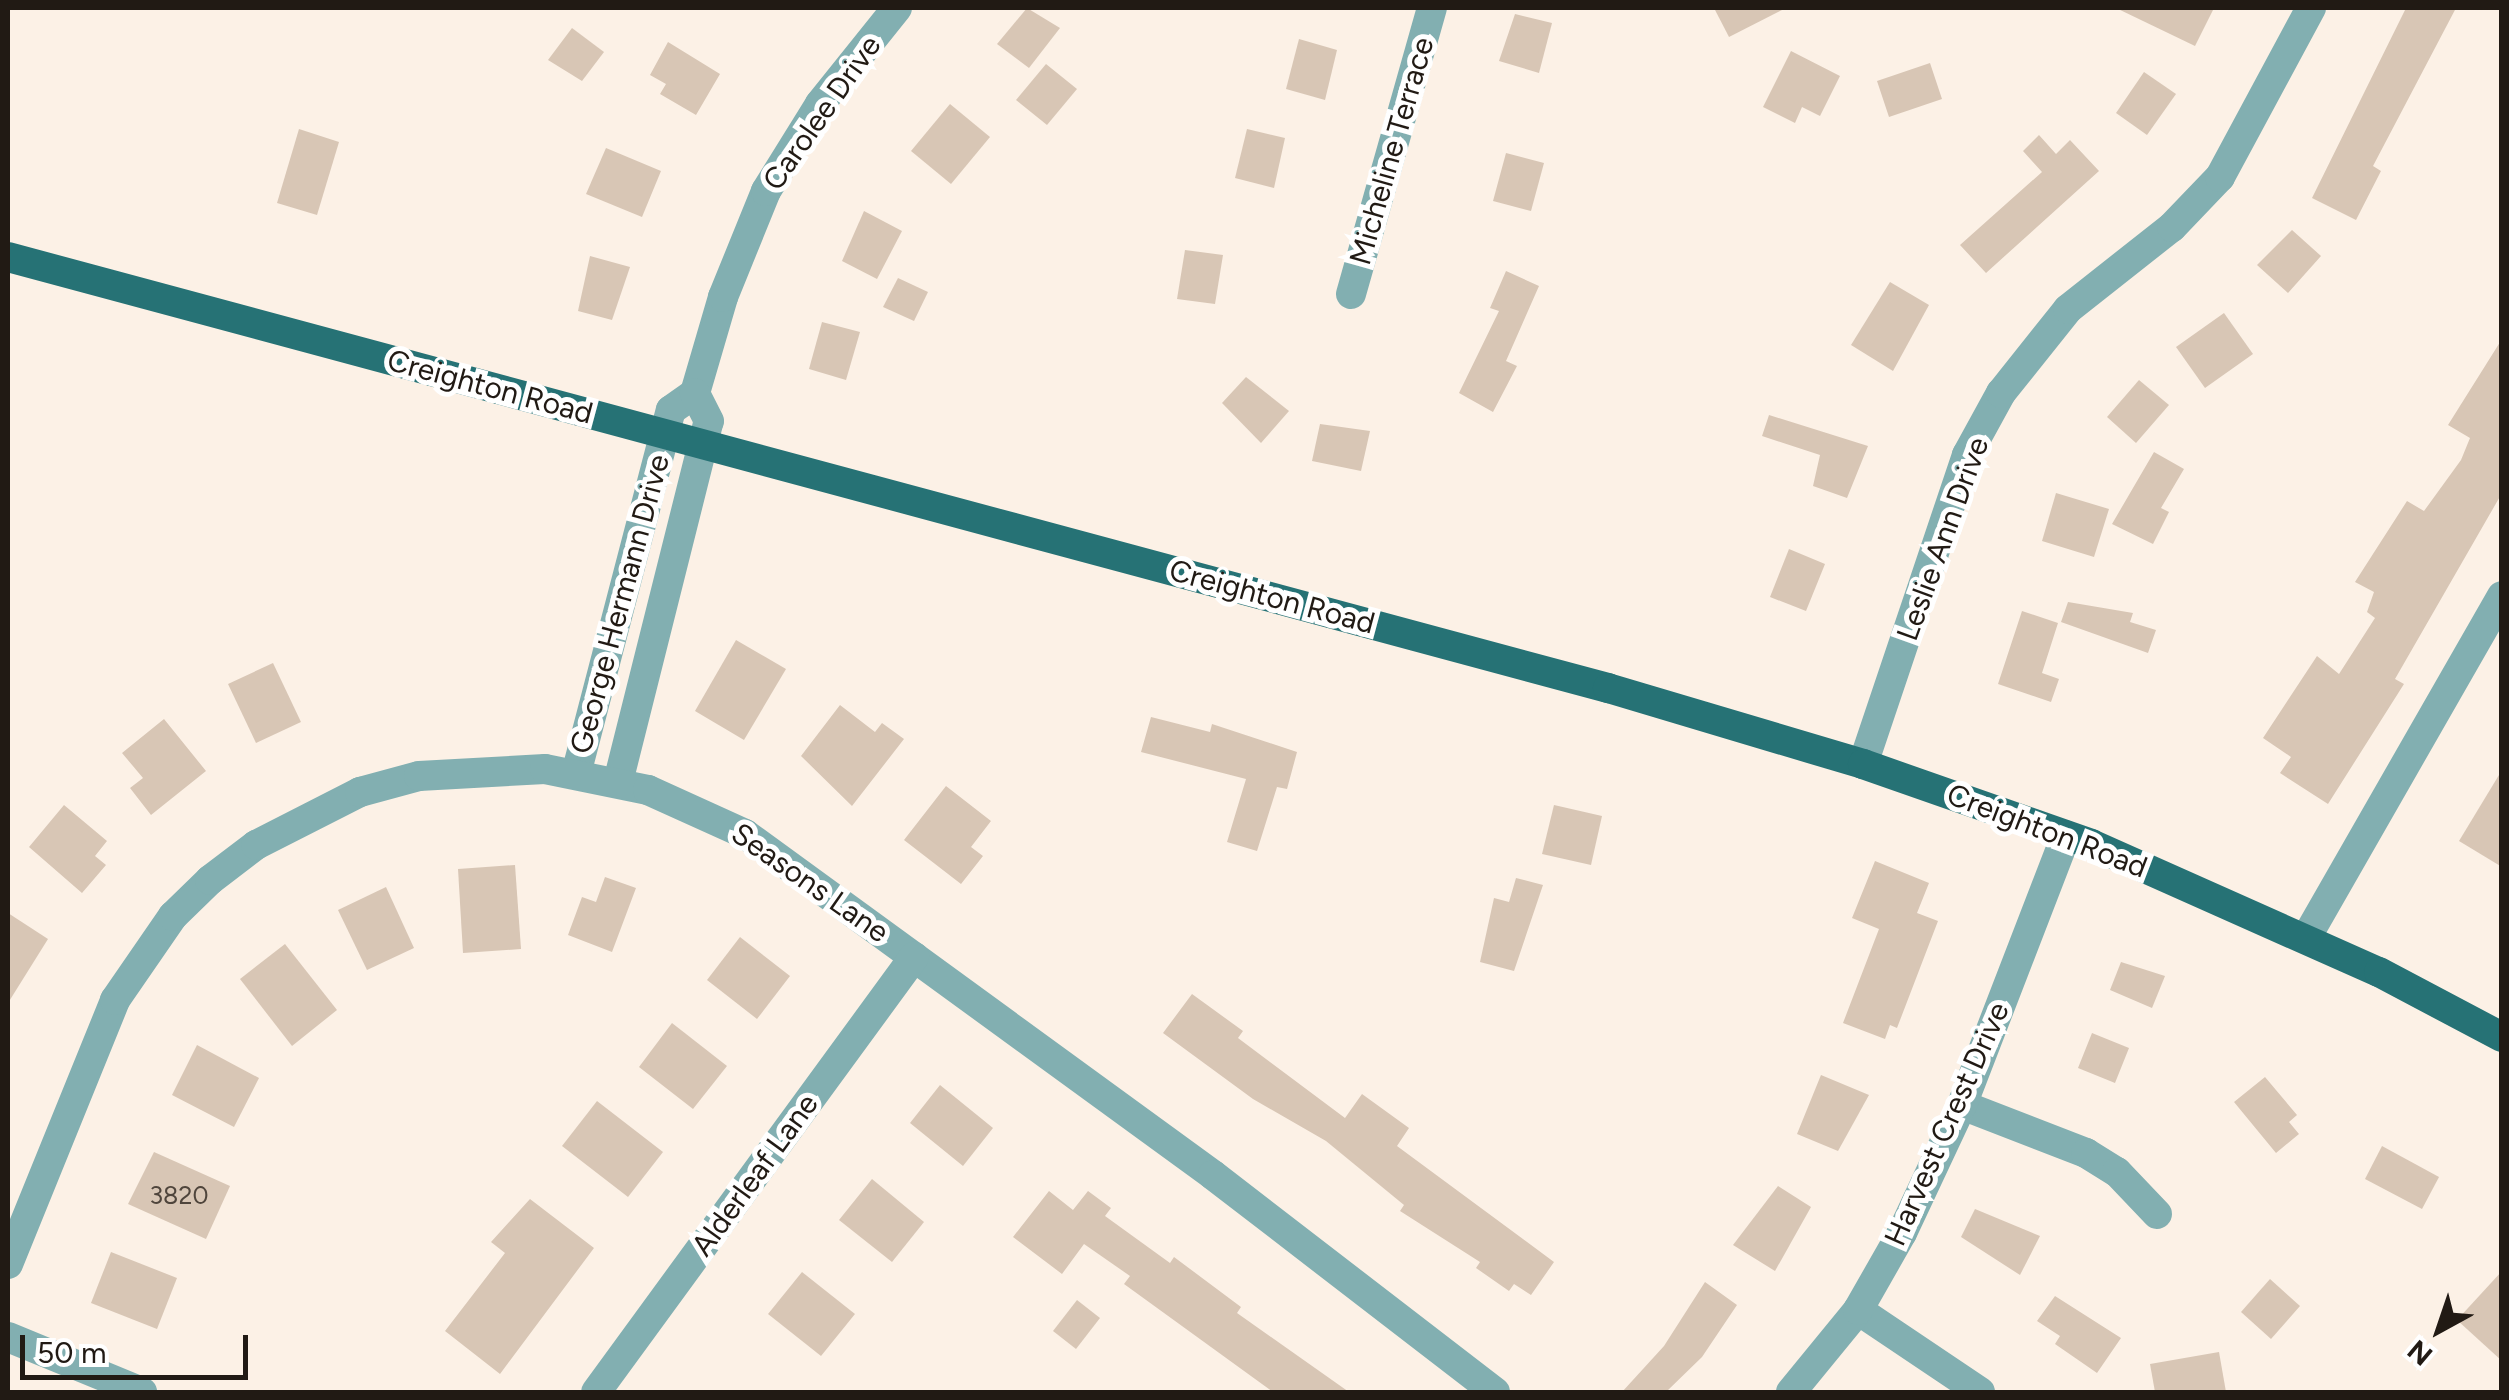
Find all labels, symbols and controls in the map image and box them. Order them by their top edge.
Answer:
street label: Carolee Drive [755,29,889,197]
street label: Micheline Terrace [1342,33,1442,269]
street label: Creighton Road [383,342,597,432]
street label: Leslie Ann Drive [1890,432,1996,646]
street label: George Hermann Drive [563,450,677,758]
street label: Creighton Road [1165,552,1379,642]
street label: Creighton Road [1942,776,2152,886]
street label: Seasons Lane [724,816,896,950]
street label: Harvest Crest Drive [1877,997,2017,1251]
street label: Alderleaf Lane [684,1087,826,1263]
house number: 3820 [150,1180,208,1210]
north arrow [2389,1280,2489,1380]
scale bar [25,1315,252,1377]
text: N [2400,1333,2439,1373]
text: 50 m [37,1334,106,1371]

